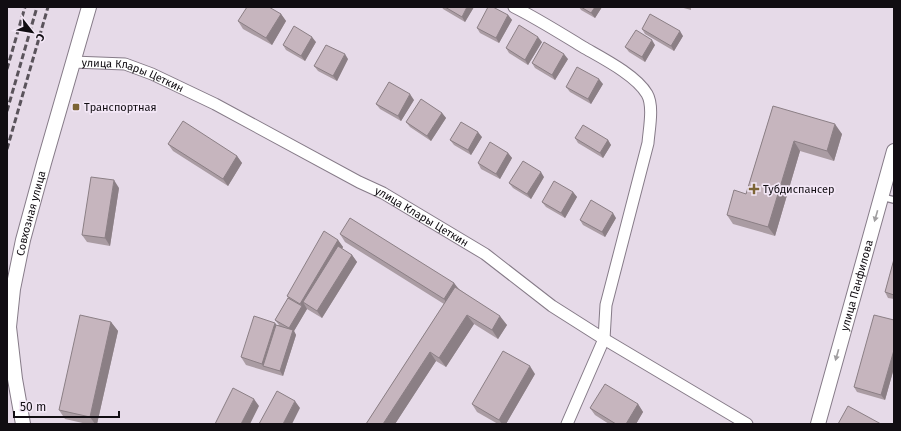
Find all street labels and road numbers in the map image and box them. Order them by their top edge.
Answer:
street label: улица Клары Цеткин [81,56,186,95]
street label: Совхозная улица [14,169,49,257]
street label: улица Клары Цеткин [373,184,471,250]
street label: улица Панфилова [838,238,876,332]

